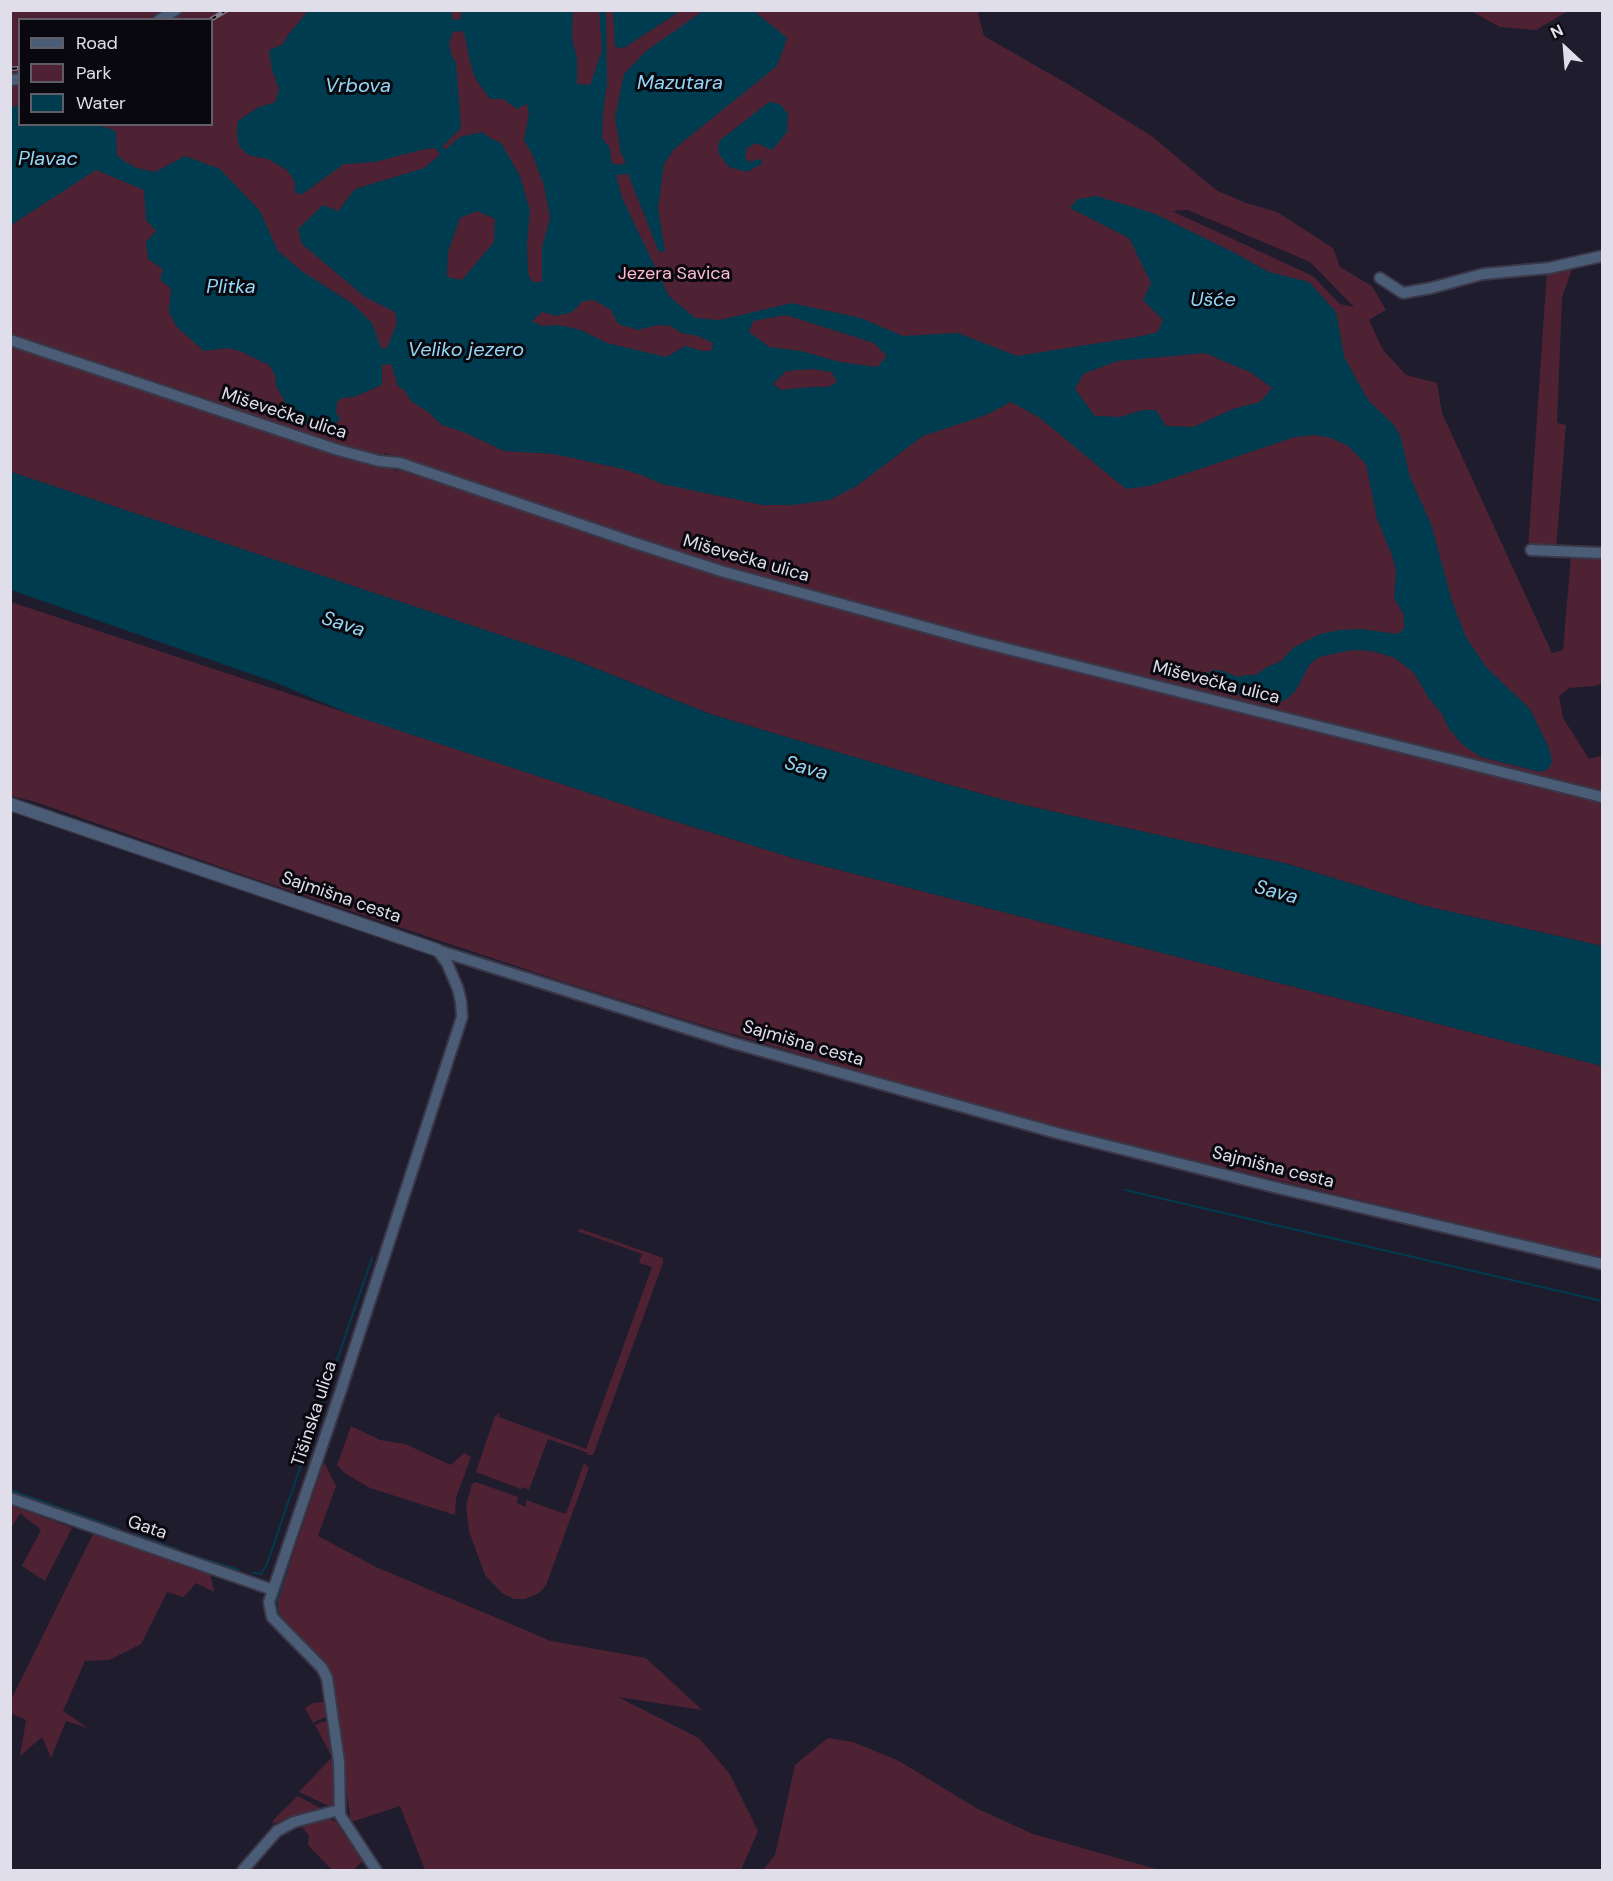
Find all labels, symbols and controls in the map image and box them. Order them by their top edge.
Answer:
legend [18,18,213,126]
north arrow [1535,18,1595,78]
text: N [1547,19,1567,43]
text: Road [76,31,118,55]
text: Park [76,61,112,85]
water label: Mazutara [637,72,723,96]
water label: Vrbova [325,75,391,99]
text: Water [76,91,126,115]
water label: Plavac [18,148,78,172]
park label: Jezera Savica [618,263,730,285]
water label: Plitka [206,276,256,300]
water label: Ušće [1190,289,1236,313]
water label: Veliko jezero [408,339,524,363]
street label: Miševečka ulica [219,384,349,444]
street label: Miševečka ulica [680,531,812,587]
water label: Sava [318,607,368,643]
street label: Miševečka ulica [1150,657,1282,709]
water label: Sava [782,751,830,787]
street label: Sajmišna cesta [278,867,404,929]
water label: Sava [1252,876,1300,910]
street label: Sajmišna cesta [740,1016,866,1072]
street label: Sajmišna cesta [1210,1142,1336,1194]
street label: Tišinska ulica [288,1359,342,1469]
street label: Gata [125,1511,169,1545]

